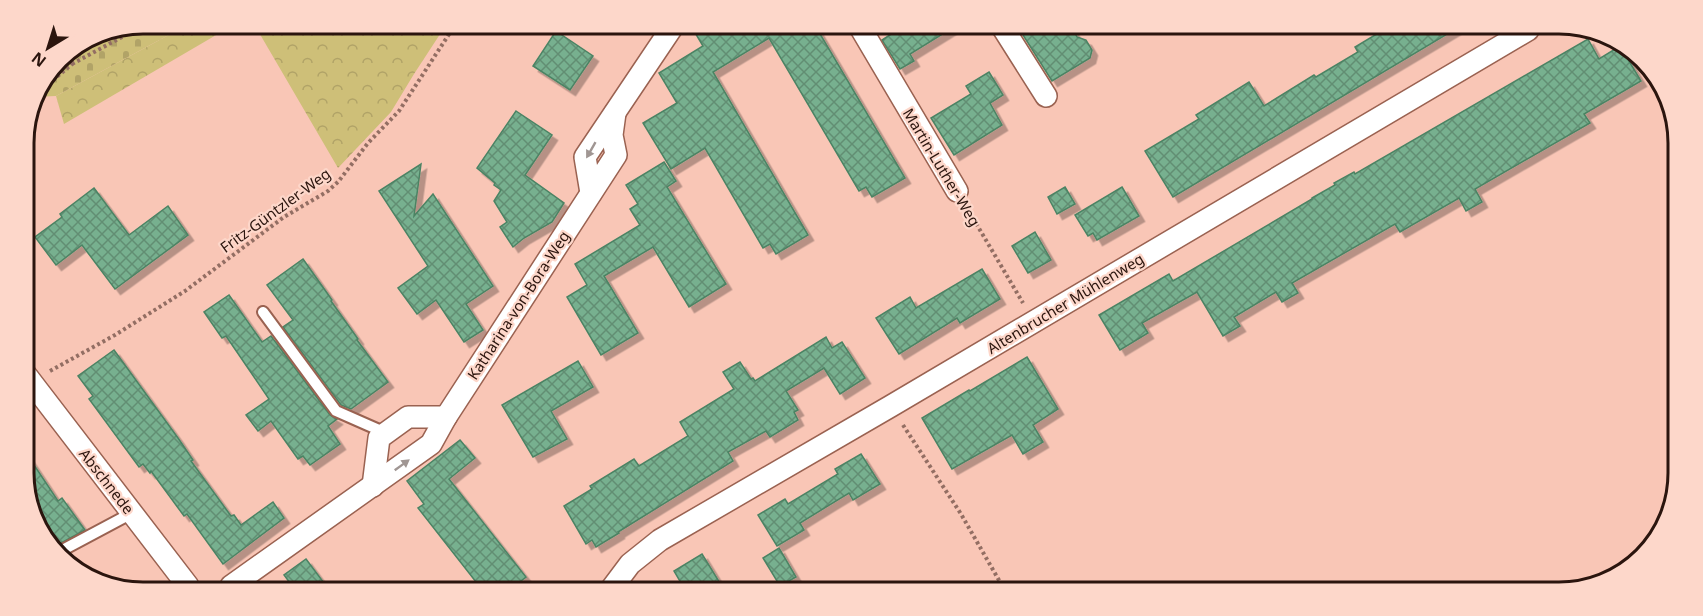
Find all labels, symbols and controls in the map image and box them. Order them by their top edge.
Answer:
north arrow [18,18,78,78]
text: N [27,47,51,72]
street label: Martin-Luther-Weg [899,104,985,230]
one-way arrow [586,142,596,159]
street label: Fritz-Güntzler-Weg [216,163,334,257]
street label: Katharina-von-Bora-Weg [462,227,574,383]
street label: Altenbrucher Mühlenweg [983,248,1147,358]
street label: Abschnede [75,444,139,518]
one-way arrow [394,459,410,471]

